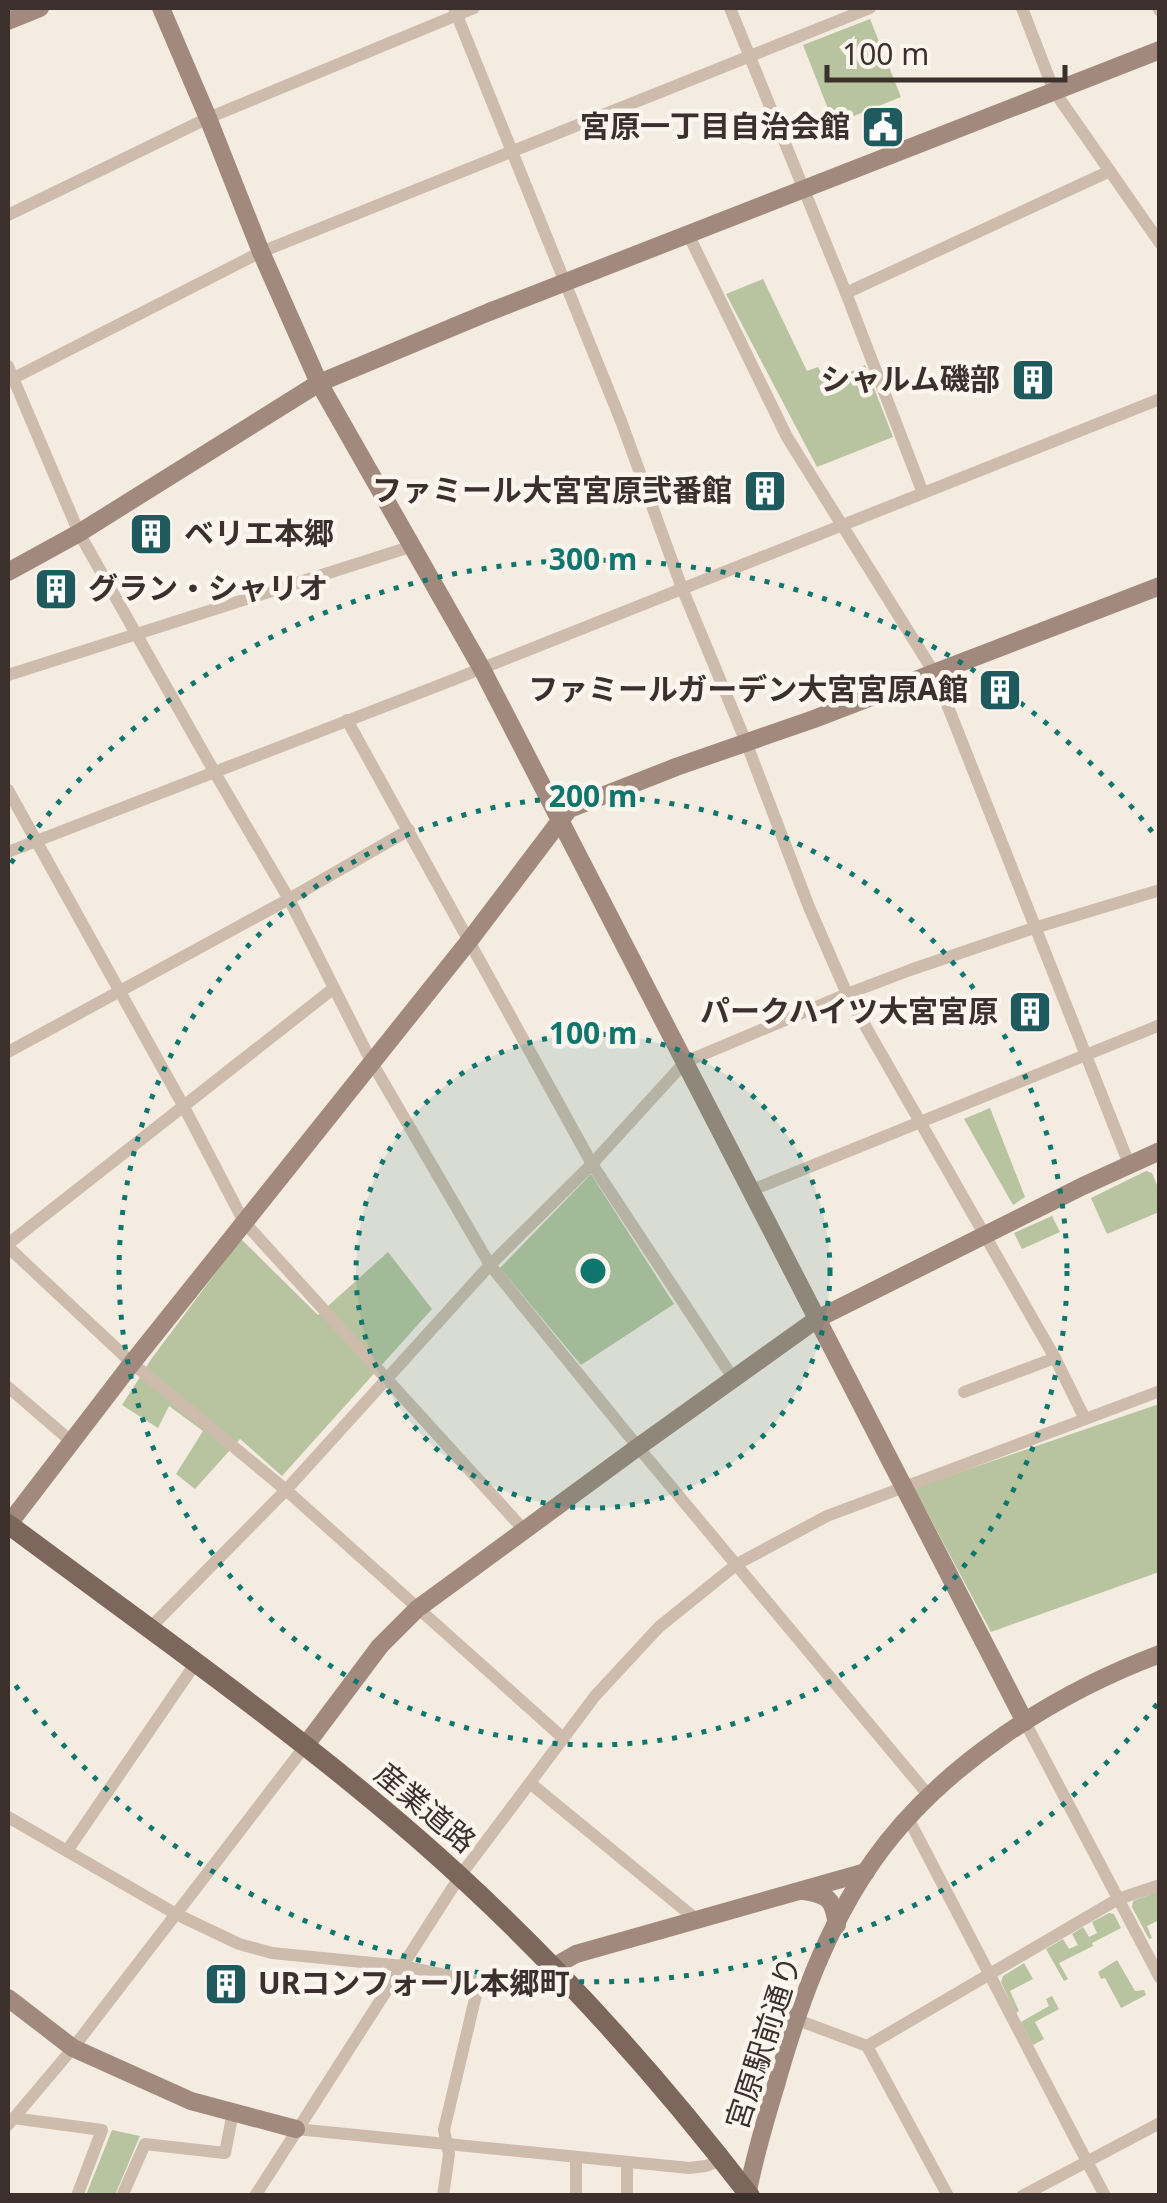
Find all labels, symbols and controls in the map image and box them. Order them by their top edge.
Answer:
scale bar [827,20,1064,82]
text: 100 m [842,33,929,74]
public building icon: 宮原一丁目自治会館 [860,104,906,150]
place label: 宮原一丁目自治会館 [580,105,850,146]
building icon: シャルム磯部 [1010,357,1056,403]
place label: シャルム磯部 [821,358,1000,399]
building icon: ファミール大宮宮原弐番館 [742,468,788,514]
place label: ファミール大宮宮原弐番館 [372,469,732,510]
building icon: ベリエ本郷 [128,511,174,557]
place label: ベリエ本郷 [184,512,334,553]
text: 300 m [549,538,637,579]
building icon: グラン・シャリオ [33,566,79,612]
place label: グラン・シャリオ [88,567,328,608]
building icon: ファミールガーデン大宮宮原A館 [977,667,1023,713]
place label: ファミールガーデン大宮宮原A館 [528,668,968,709]
text: 200 m [549,775,637,816]
building icon: パークハイツ大宮宮原 [1007,989,1053,1035]
place label: パークハイツ大宮宮原 [700,990,998,1031]
text: 100 m [549,1012,637,1053]
centre of rings [575,1253,611,1289]
street label: 産業道路 [367,1753,485,1861]
street label: 宮原駅前通り [715,1951,810,2134]
building icon: URコンフォール本郷町 [203,1961,249,2007]
place label: URコンフォール本郷町 [258,1962,569,2003]

